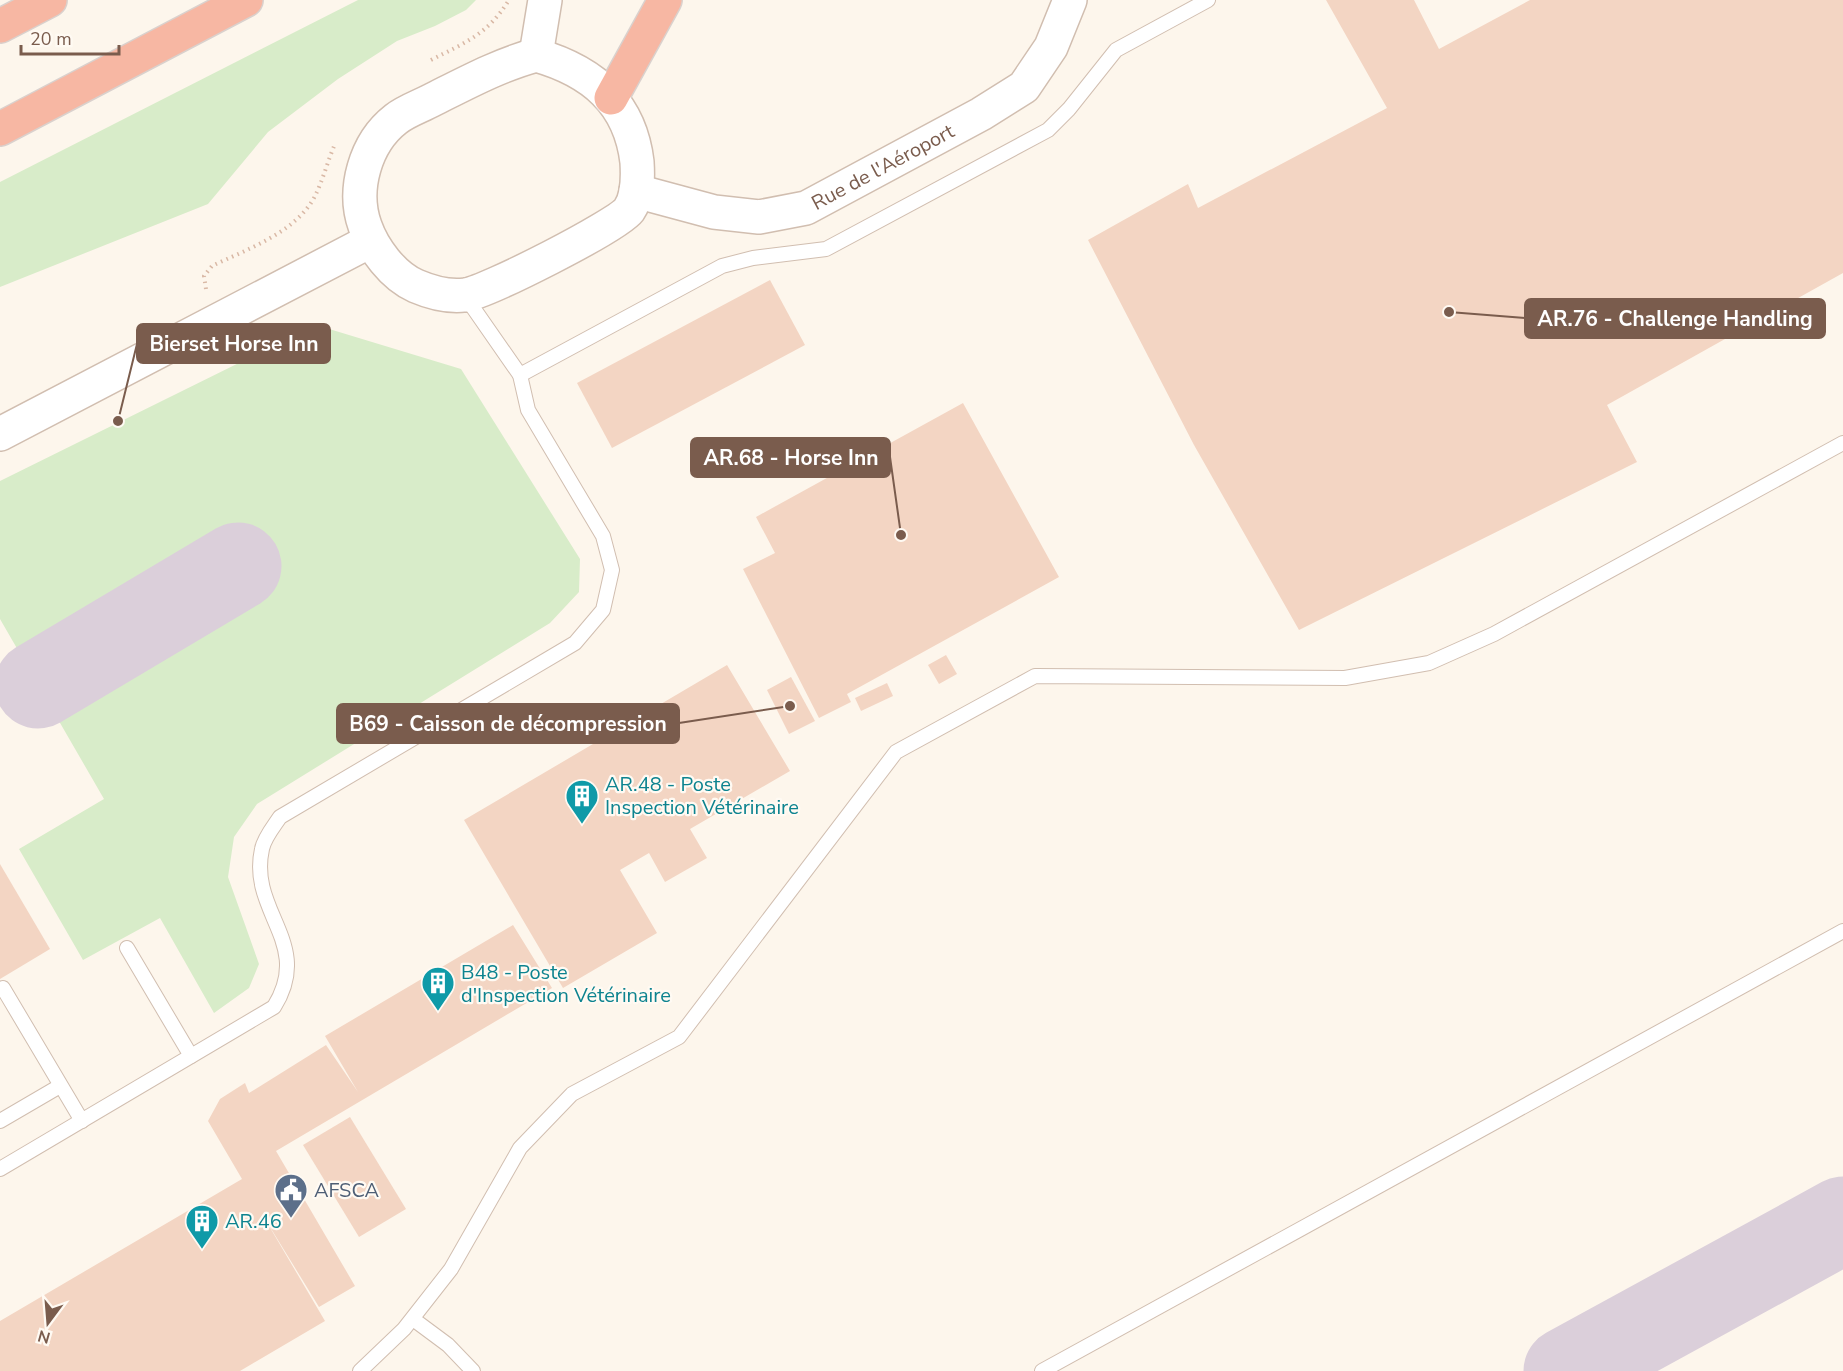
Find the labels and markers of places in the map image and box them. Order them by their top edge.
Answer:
callout: AR.76 - Challenge Handling [1525,299,1825,338]
callout: Bierset Horse Inn [137,324,330,363]
callout: AR.68 - Horse Inn [691,438,890,477]
callout: B69 - Caisson de décompression [337,704,679,743]
place label: AR.48 - Poste Inspection Vétérinaire [605,771,799,821]
building icon: AR.48 - Poste Inspection Vétérinaire [564,778,600,825]
place label: B48 - Poste d'Inspection Vétérinaire [461,959,671,1009]
building icon: B48 - Poste d'Inspection Vétérinaire [420,965,456,1012]
public building icon: AFSCA [273,1172,309,1219]
place label: AFSCA [314,1177,379,1204]
building icon: AR.46 [184,1203,220,1250]
place label: AR.46 [225,1208,282,1235]

